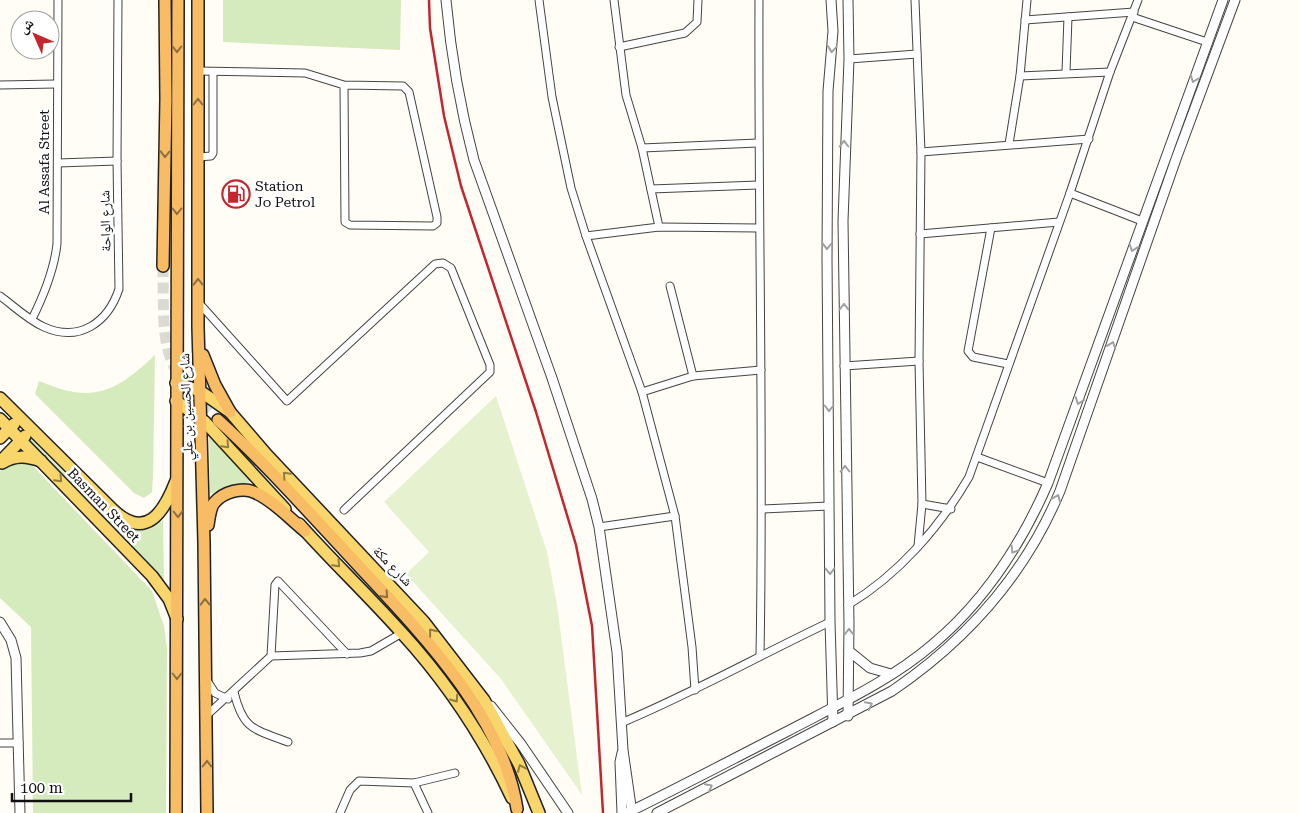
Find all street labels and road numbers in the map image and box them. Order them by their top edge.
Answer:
street label: Al Assafa Street [36,109,52,215]
street label: شارع الواحة [96,190,116,252]
street label: شارع الحسين بن علي [176,353,199,461]
street label: Basman Street [65,465,143,545]
street label: شارع مكة [369,543,416,591]

